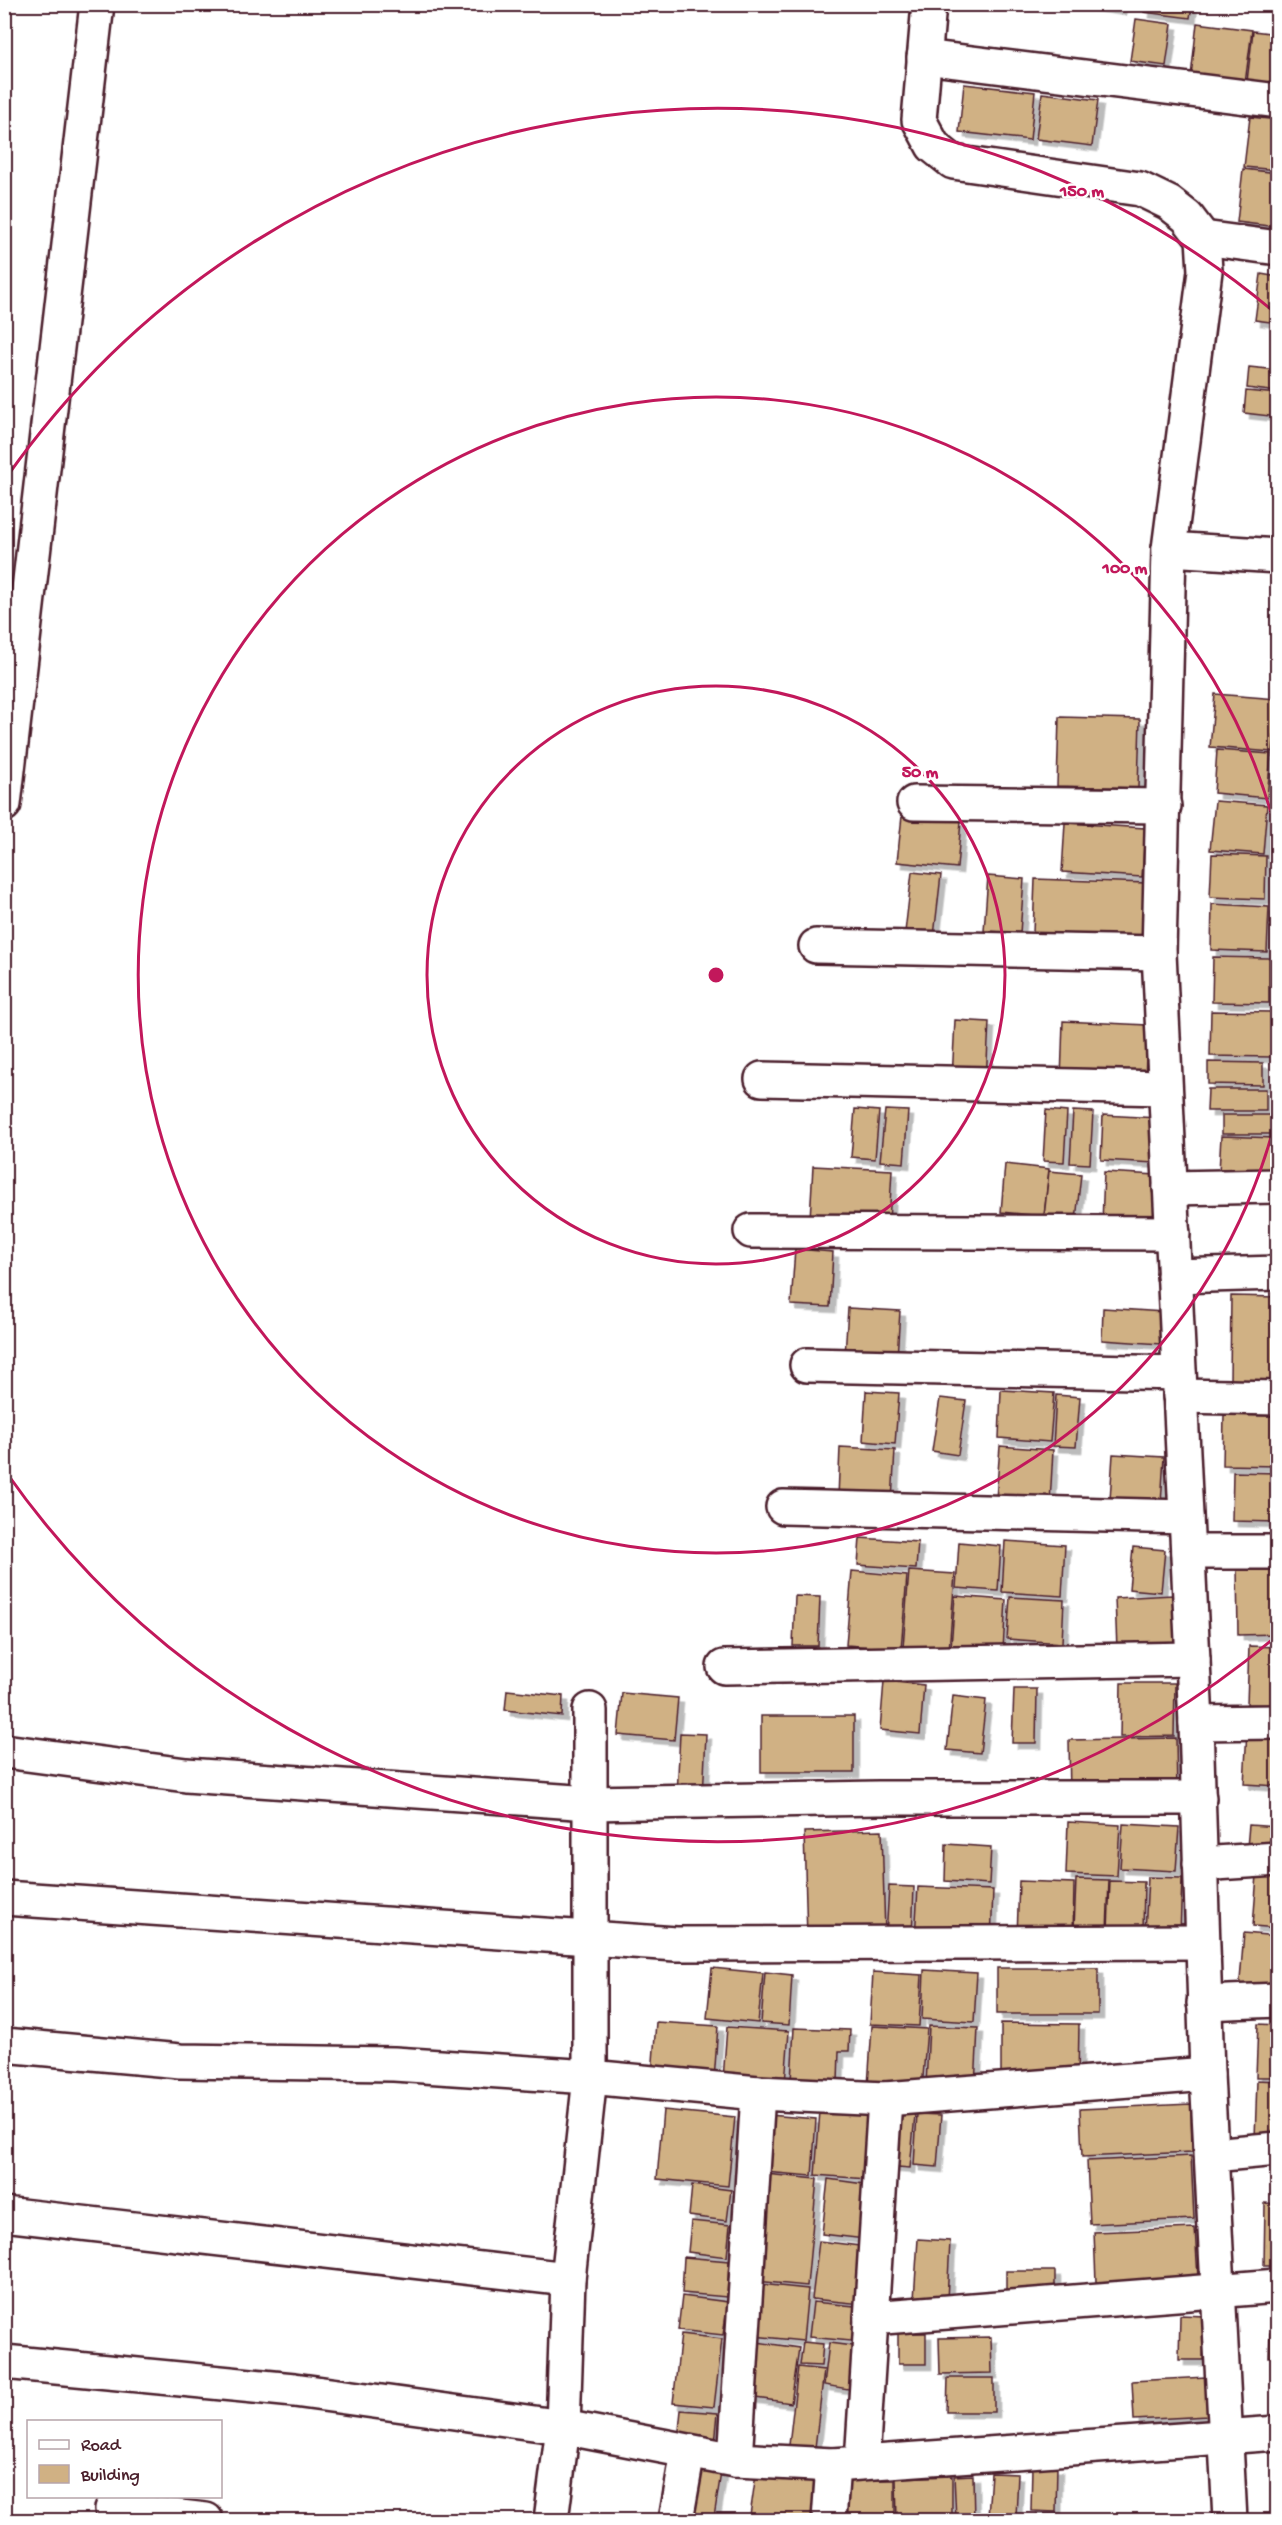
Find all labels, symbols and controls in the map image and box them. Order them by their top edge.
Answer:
text: 150 m [1059,182,1104,203]
text: 100 m [1102,559,1148,580]
text: 50 m [902,763,939,784]
centre of rings [706,965,726,985]
legend [27,2420,222,2498]
text: Road [81,2436,122,2457]
text: Building [80,2466,140,2487]

